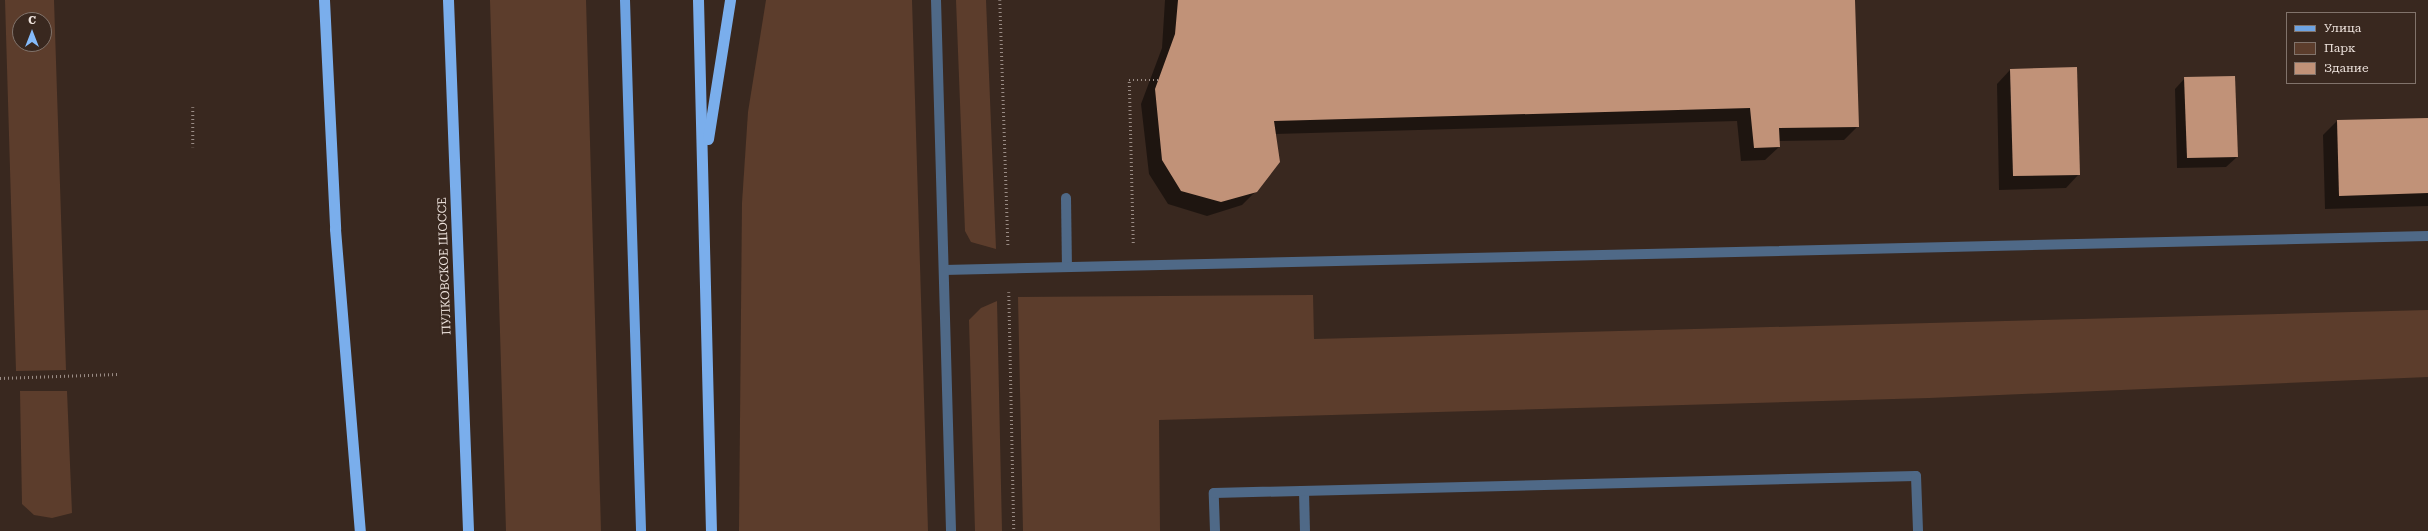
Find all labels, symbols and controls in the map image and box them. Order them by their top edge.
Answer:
north arrow [12,12,52,52]
legend [2286,12,2416,84]
text: С [28,14,36,27]
text: Улица [2324,21,2361,35]
text: Парк [2324,41,2356,55]
text: Здание [2324,61,2368,75]
street label: ПУЛКОВСКОЕ ШОССЕ [435,197,455,335]

